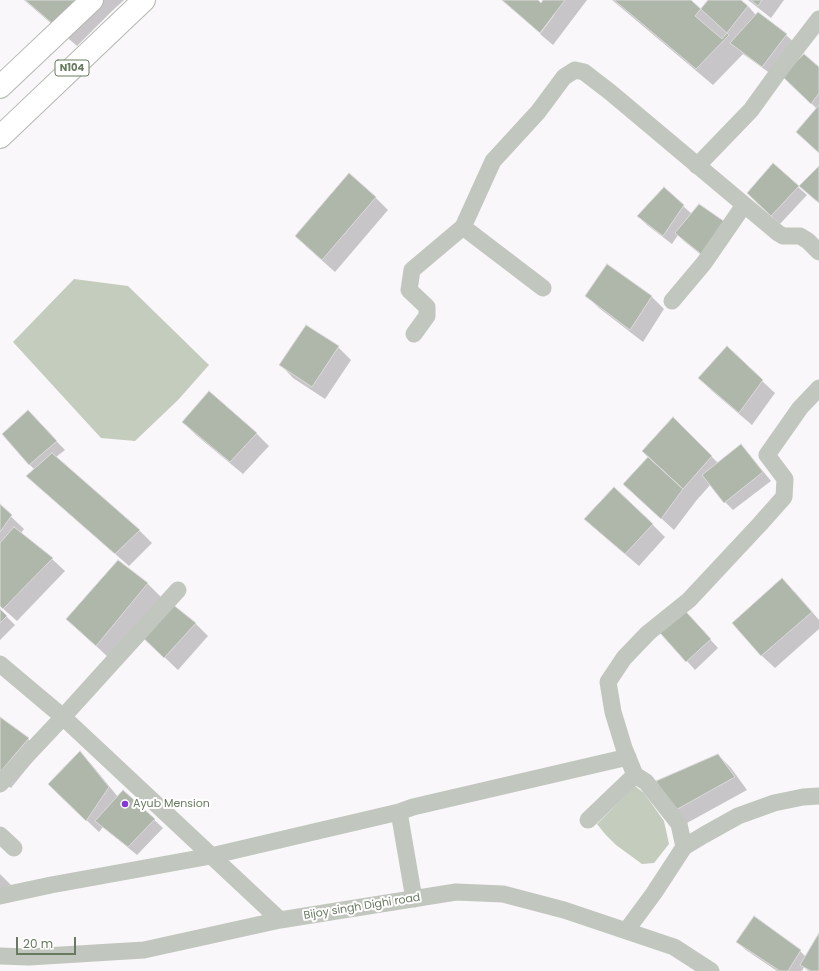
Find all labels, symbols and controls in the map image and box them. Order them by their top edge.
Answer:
road number: N104 [55,60,89,76]
place label: Ayub Mension [133,797,210,811]
marker: Ayub Mension [120,799,130,809]
street label: Bijoy singh Dighi road [303,891,421,923]
scale bar [18,929,78,955]
text: 20 m [23,935,53,952]

